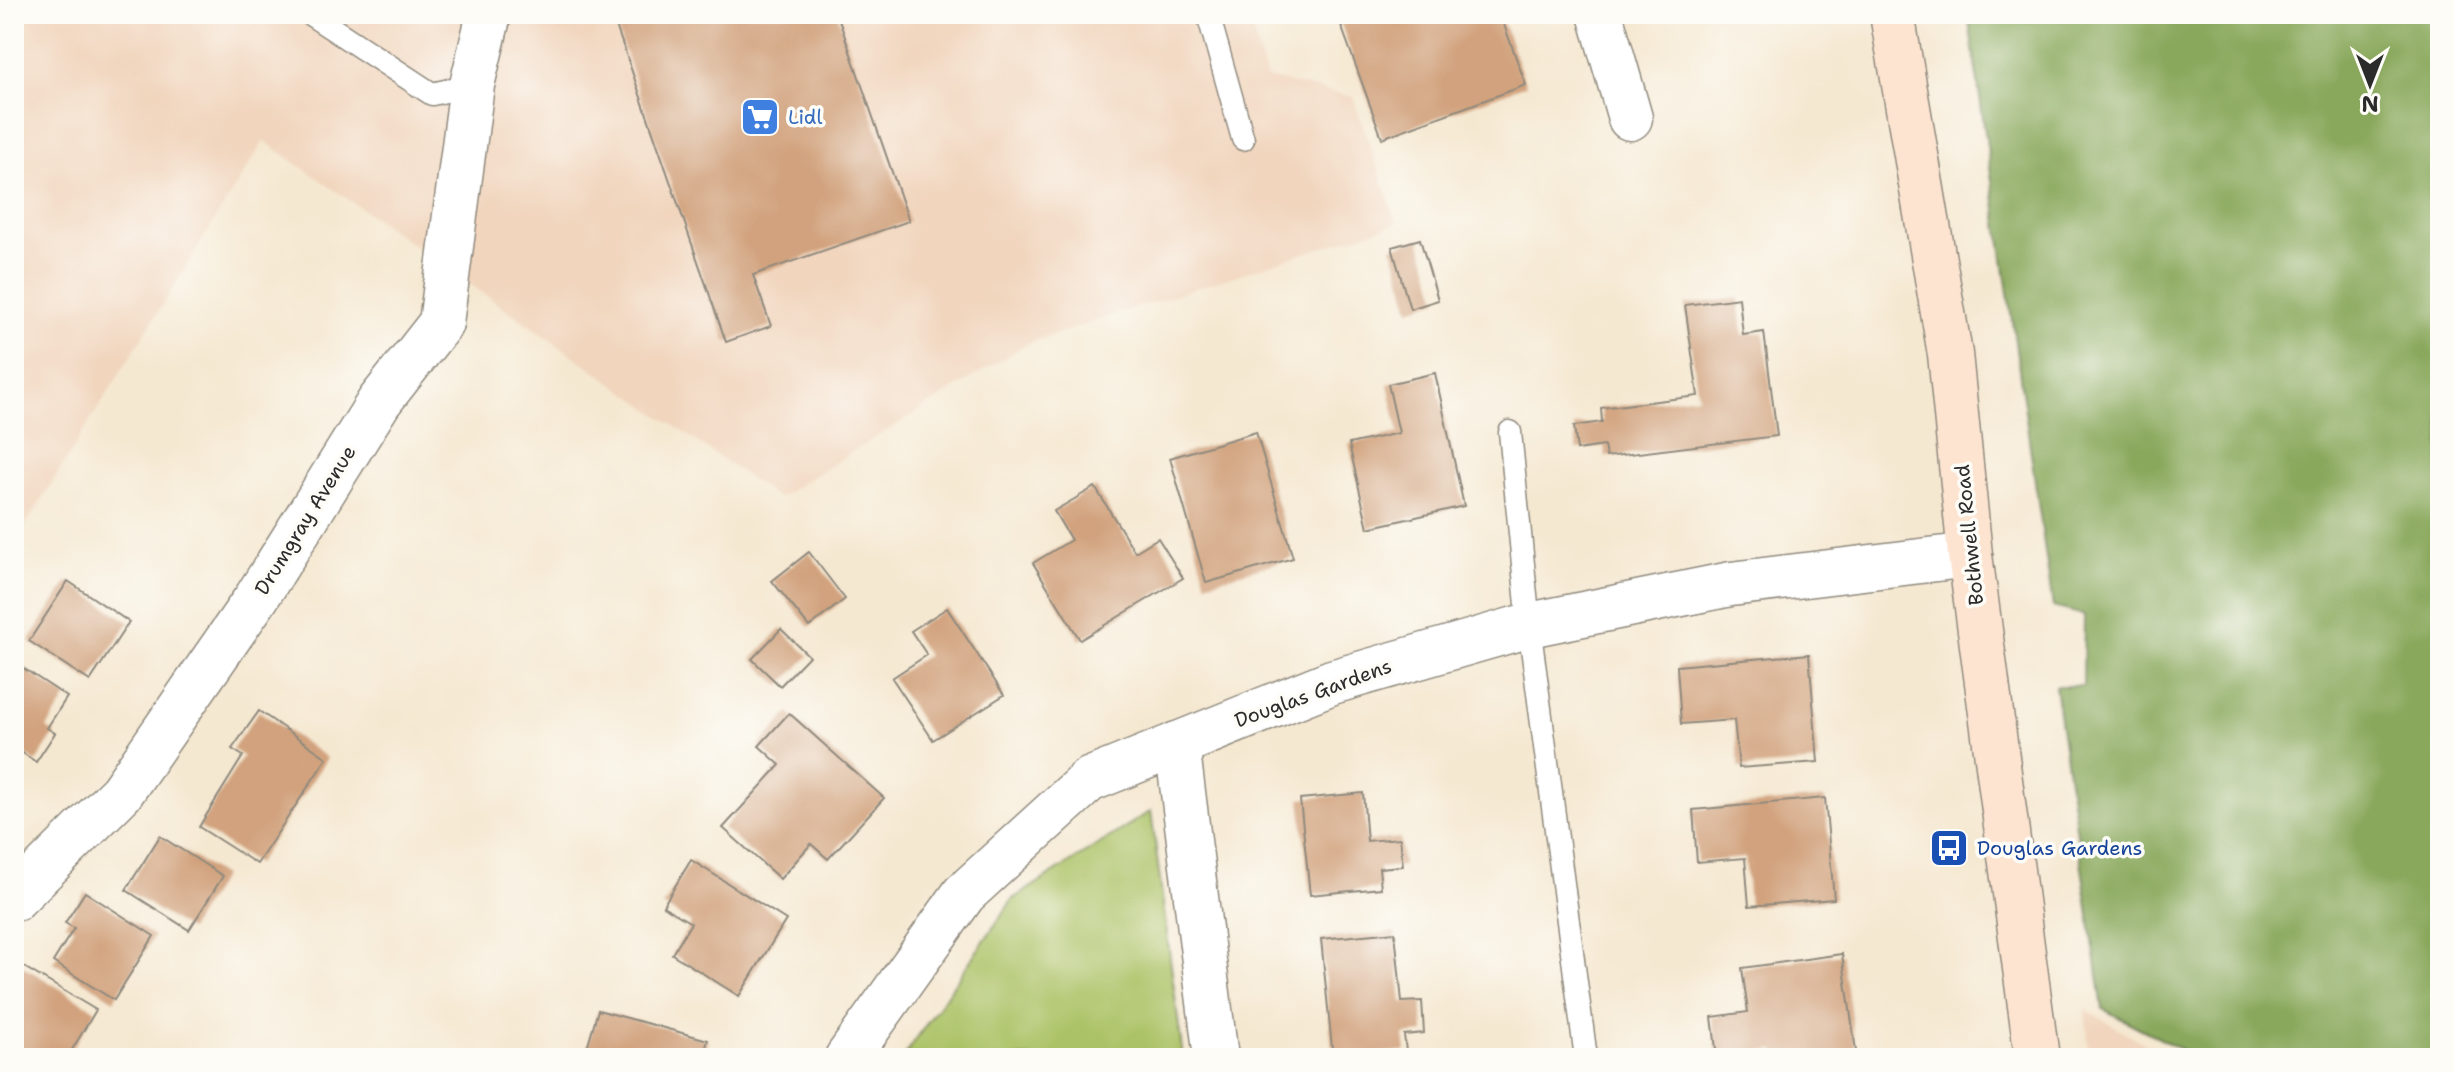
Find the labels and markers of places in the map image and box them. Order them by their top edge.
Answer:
supermarket icon: Lidl [739,96,781,138]
place label: Lidl [788,104,822,130]
bus stop icon: Douglas Gardens [1928,827,1970,869]
place label: Douglas Gardens [1977,835,2142,861]

